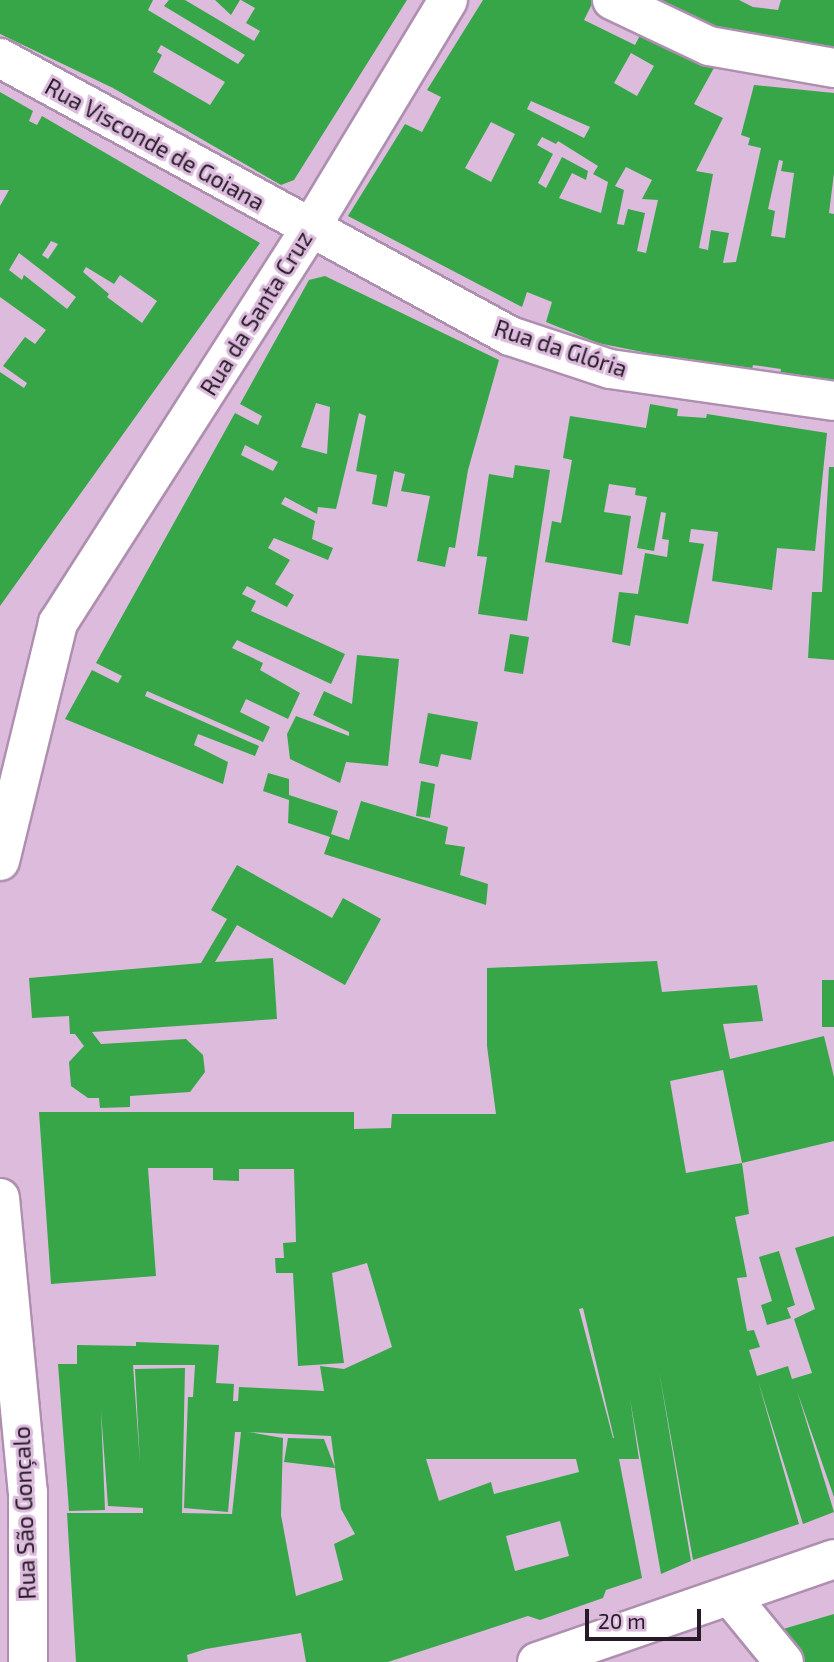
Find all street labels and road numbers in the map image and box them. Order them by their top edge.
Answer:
street label: Rua Visconde de Goiana [40,72,270,216]
street label: Rua da Santa Cruz [194,226,318,400]
street label: Rua da Glória [491,314,631,382]
street label: Rua São Gonçalo [7,1426,41,1600]

